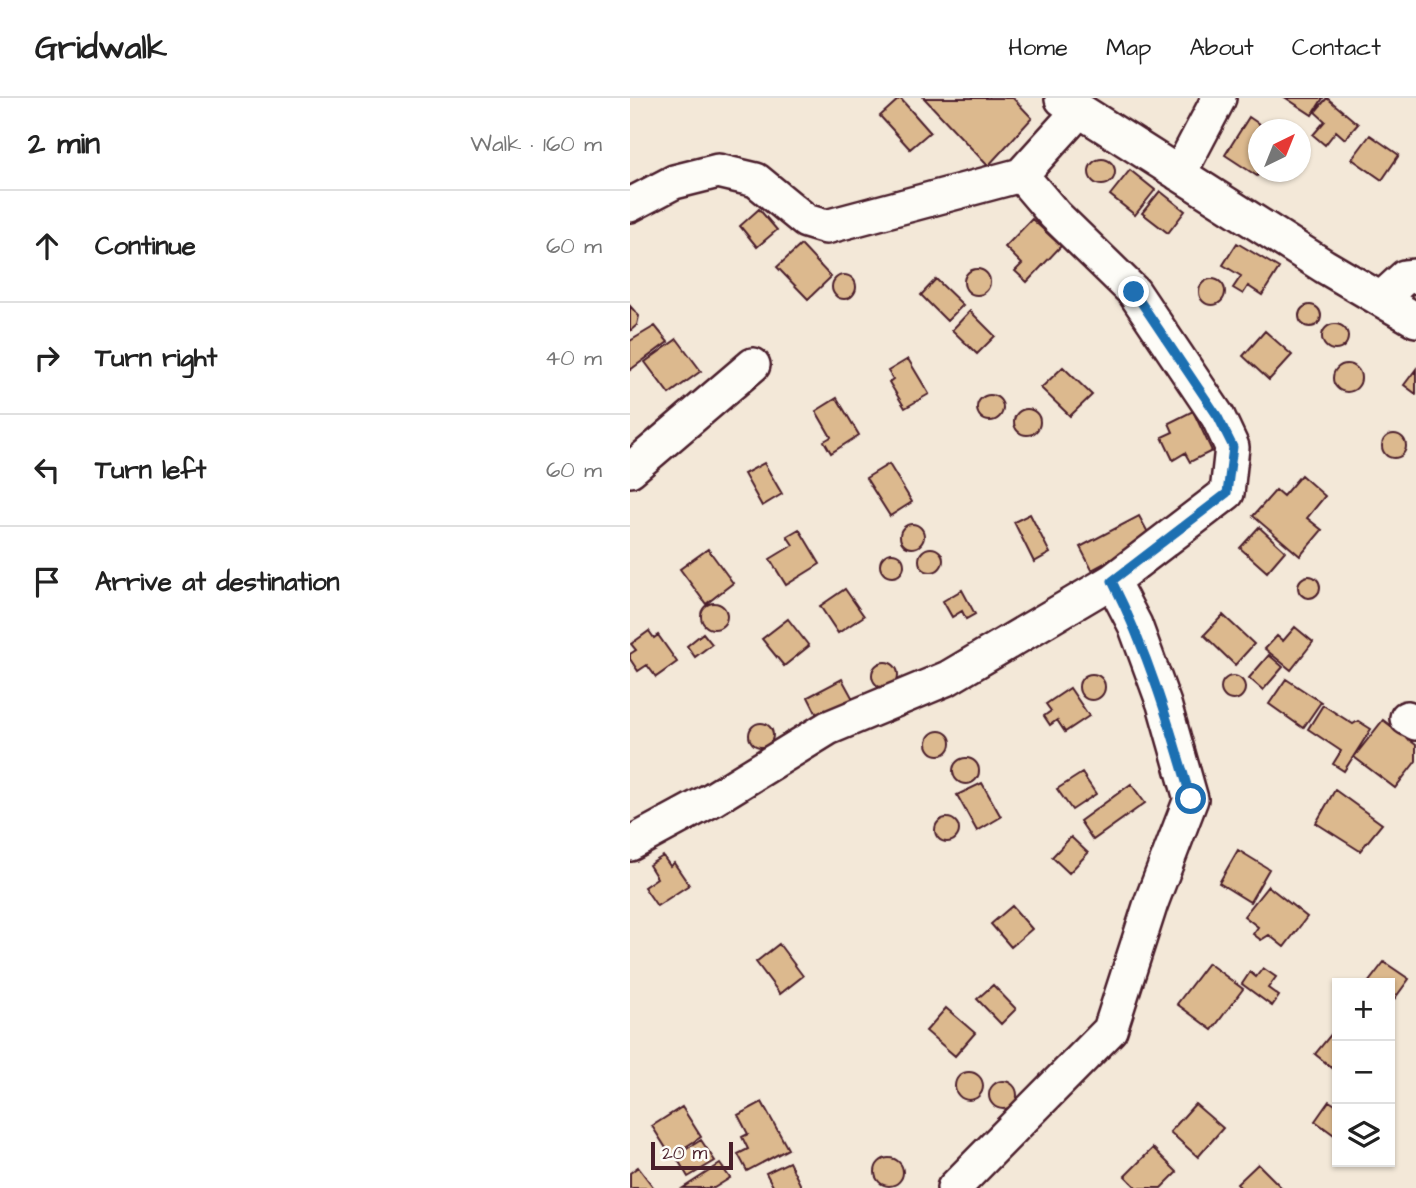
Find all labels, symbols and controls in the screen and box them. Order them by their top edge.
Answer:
text: Gridwalk [35,25,167,71]
text: Home [1008,31,1068,65]
text: Map [1106,31,1151,65]
text: About [1189,31,1254,65]
text: Contact [1292,31,1381,65]
north arrow [1248,119,1311,182]
text: 2 min [28,123,100,165]
text: Walk · 160 m [470,128,602,160]
icon: ahead [28,227,66,265]
text: Continue [95,228,196,264]
text: 60 m [546,230,602,262]
route end [1118,276,1149,307]
icon: right [28,339,66,377]
text: Turn right [95,340,217,376]
text: 40 m [545,342,602,374]
icon: left [28,451,66,489]
text: Turn left [95,452,206,488]
text: 60 m [546,454,602,486]
icon: arrive [28,563,66,601]
text: Arrive at destination [95,564,340,600]
route start [1175,783,1206,814]
map controls [1332,978,1395,1167]
button: + [1332,978,1395,1041]
button: − [1332,1041,1395,1104]
button: layers [1332,1104,1395,1167]
scale bar [651,1139,733,1171]
text: 20 m [662,1140,707,1167]

